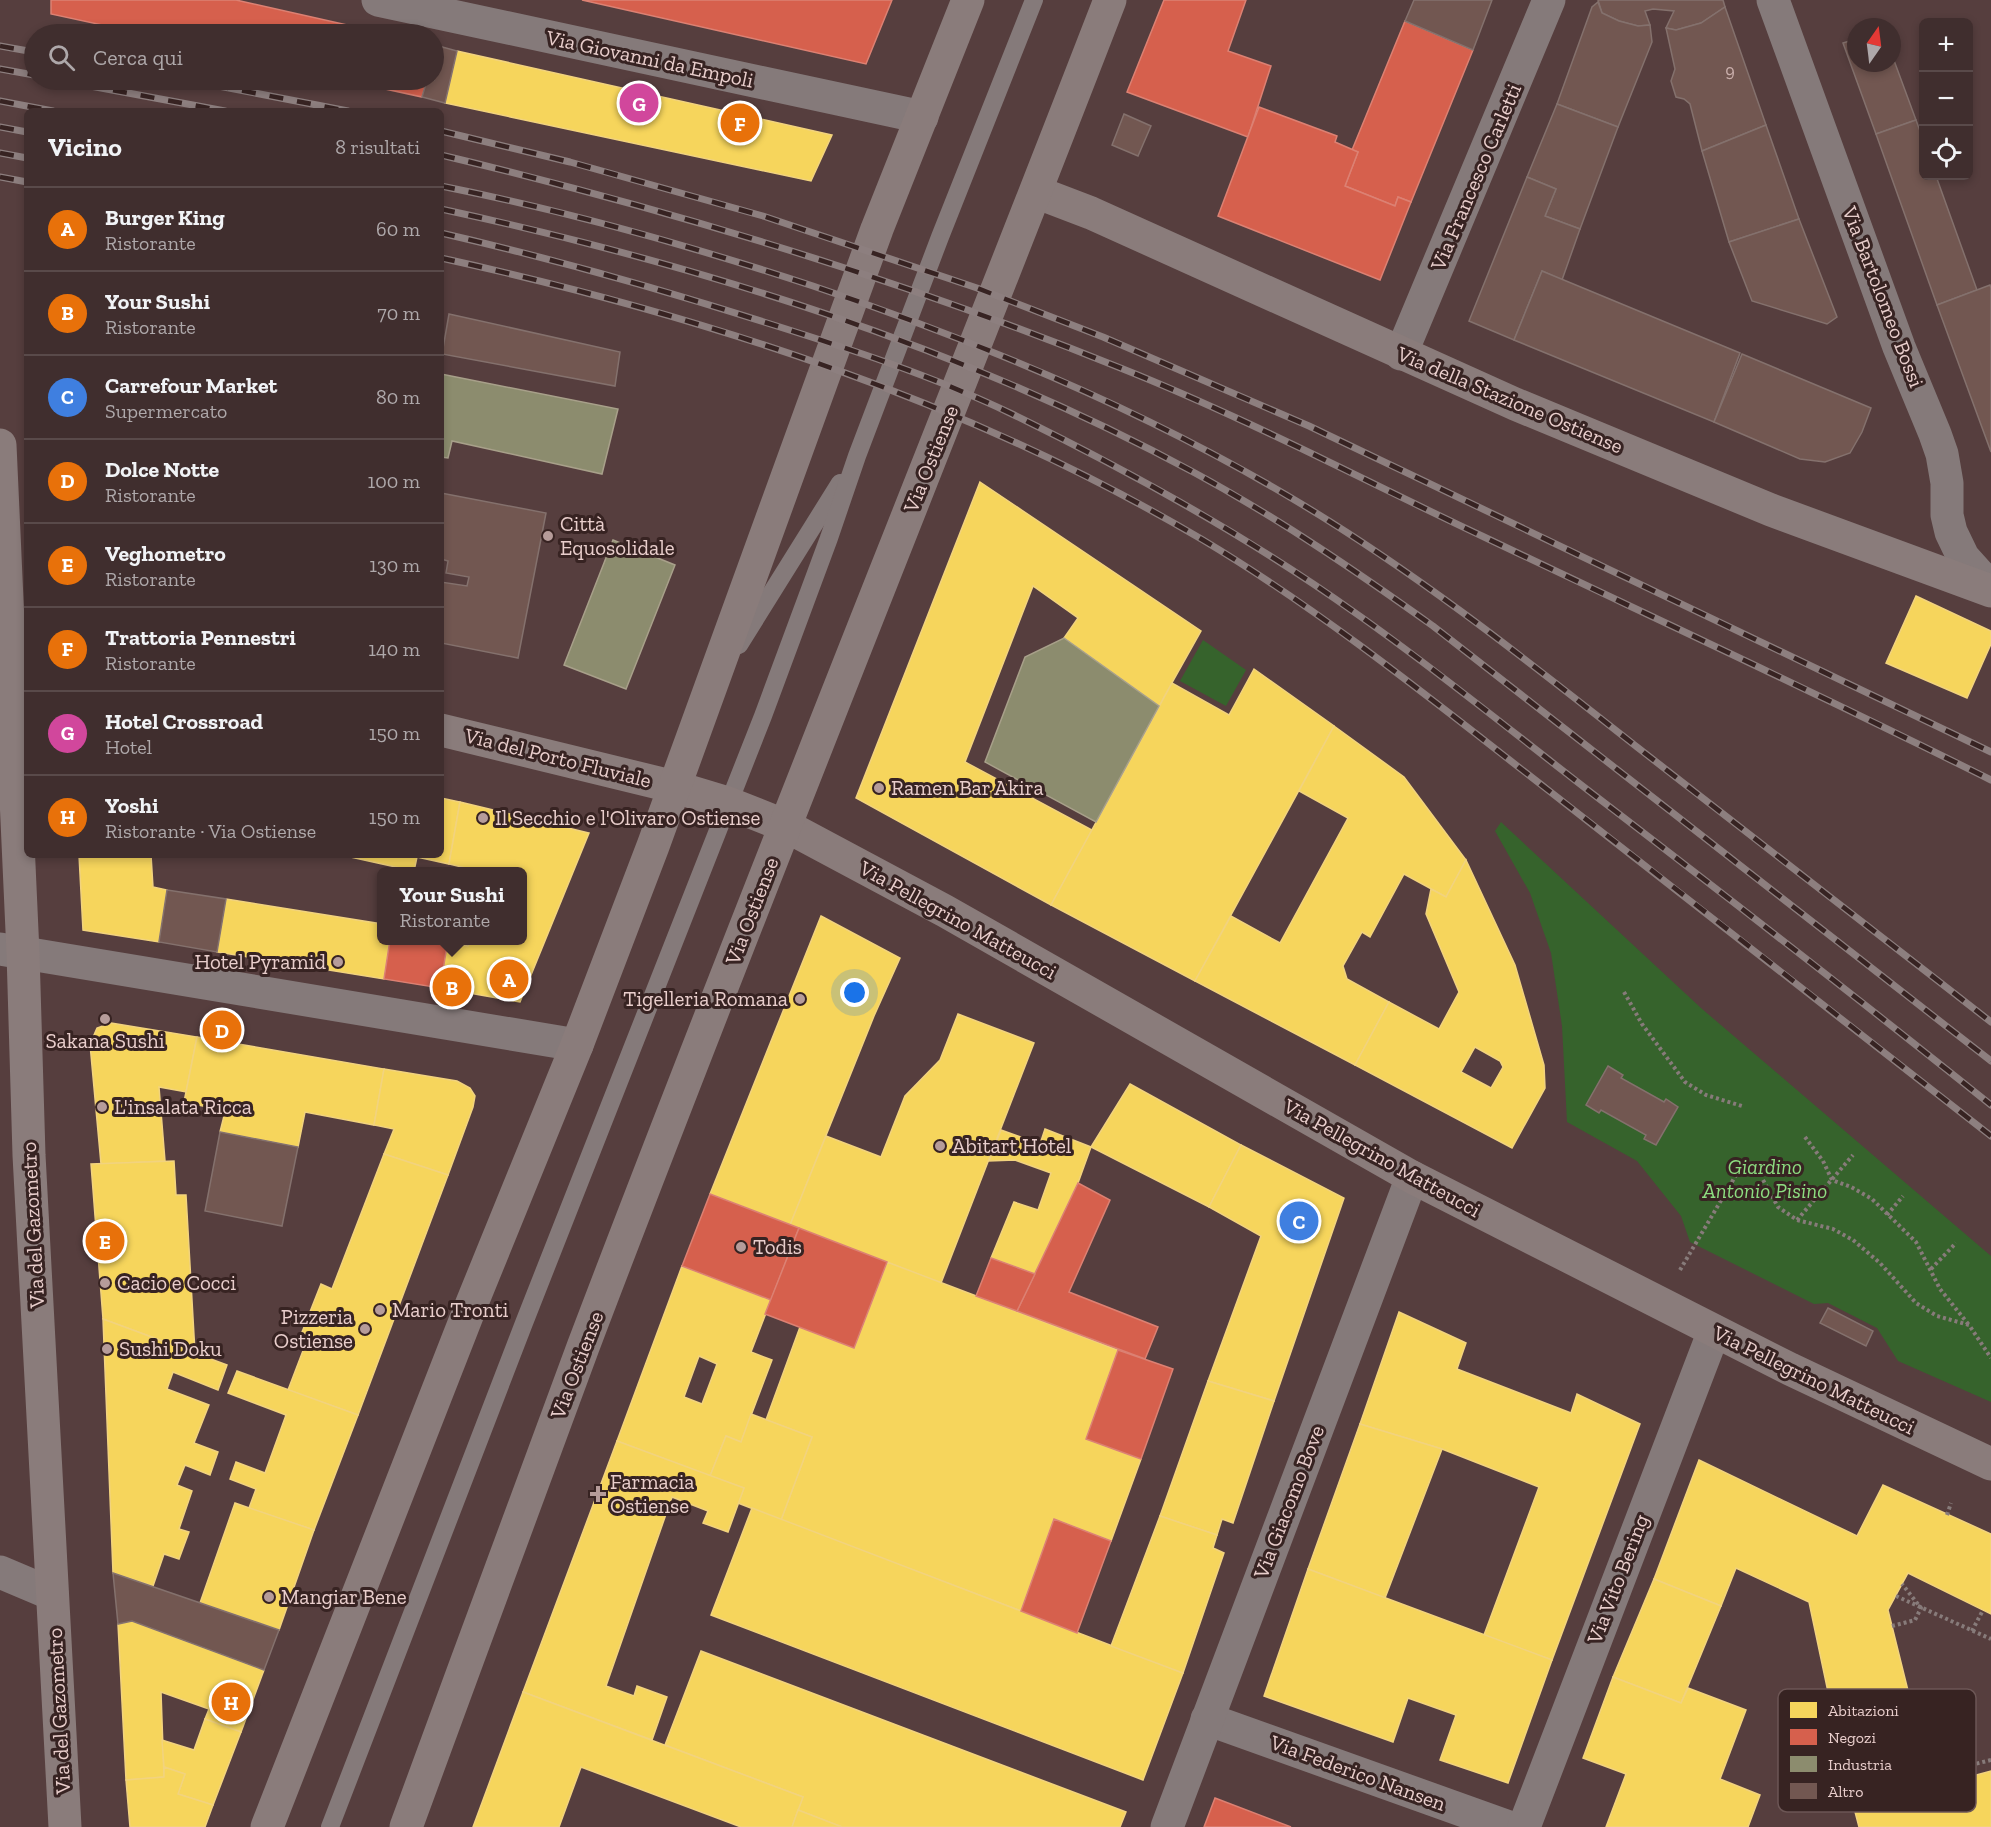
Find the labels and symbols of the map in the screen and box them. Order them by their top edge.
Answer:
north arrow [1847,18,1901,72]
street label: Via Giovanni da Empoli [543,24,756,93]
house number: 9 [1725,60,1735,82]
pin: G [620,80,658,126]
street label: Via Francesco Carletti [1425,80,1526,275]
pin: F [720,100,760,146]
street label: Via Bartolomeo Bossi [1837,202,1930,391]
street label: Via della Stazione Ostiense [1393,340,1627,459]
street label: Via Ostiense [897,402,963,517]
place label: Città Equosolidale [560,511,675,560]
marker: Città Equosolidale [541,529,555,543]
street label: Via del Porto Fluviale [461,722,654,793]
place label: Ramen Bar Akira [891,775,1044,800]
marker: Ramen Bar Akira [872,781,886,795]
place label: Il Secchio e l'Olivaro Ostiense [495,805,761,830]
marker: Il Secchio e l'Olivaro Ostiense [476,811,490,825]
street label: Via Ostiense [719,853,784,969]
street label: Via Pellegrino Matteucci [855,855,1061,984]
place label: Hotel Pyramid [195,949,326,974]
marker: Hotel Pyramid [331,955,345,969]
pin: A [490,956,528,1002]
pin: B [432,964,472,1010]
your location [840,978,869,1007]
place label: Tigelleria Romana [623,986,788,1011]
marker: Tigelleria Romana [793,992,807,1006]
pin: D [202,1008,242,1052]
marker: Sakana Sushi [98,1012,112,1026]
place label: Sakana Sushi [45,1028,165,1053]
street label: Via Pellegrino Matteucci [1279,1093,1485,1222]
place label: L'insalata Ricca [114,1094,252,1119]
marker: L'insalata Ricca [95,1100,109,1114]
place label: Abitart Hotel [952,1133,1072,1158]
marker: Abitart Hotel [933,1139,947,1153]
street label: Via del Gazometro [16,1141,49,1310]
park label: Giardino Antonio Pisino [1702,1154,1827,1203]
pin: C [1280,1198,1318,1244]
pin: E [86,1218,124,1264]
place label: Todis [753,1234,802,1259]
marker: Todis [734,1240,748,1254]
place label: Cacio e Cocci [117,1270,236,1295]
marker: Cacio e Cocci [98,1276,112,1290]
place label: Mario Tronti [392,1297,508,1322]
marker: Mario Tronti [373,1303,387,1317]
place label: Pizzeria Ostiense [274,1304,353,1353]
street label: Via Ostiense [544,1307,609,1423]
street label: Via Pellegrino Matteucci [1708,1319,1919,1439]
marker: Pizzeria Ostiense [358,1322,372,1336]
place label: Sushi Doku [119,1336,222,1361]
marker: Sushi Doku [100,1342,114,1356]
street label: Via Giacomo Bove [1247,1422,1329,1583]
place label: Farmacia Ostiense [610,1469,694,1518]
marker: Farmacia Ostiense [591,1487,605,1501]
street label: Via Vito Bering [1581,1510,1654,1648]
place label: Mangiar Bene [281,1584,407,1609]
marker: Mangiar Bene [262,1590,276,1604]
street label: Via del Gazometro [42,1627,75,1796]
pin: H [212,1680,250,1724]
legend [1778,1689,1976,1812]
text: Abitazioni [1828,1701,1899,1720]
text: Negozi [1828,1728,1876,1747]
street label: Via Federico Nansen [1266,1729,1449,1816]
text: Industria [1828,1755,1892,1774]
text: Altro [1828,1782,1864,1801]

